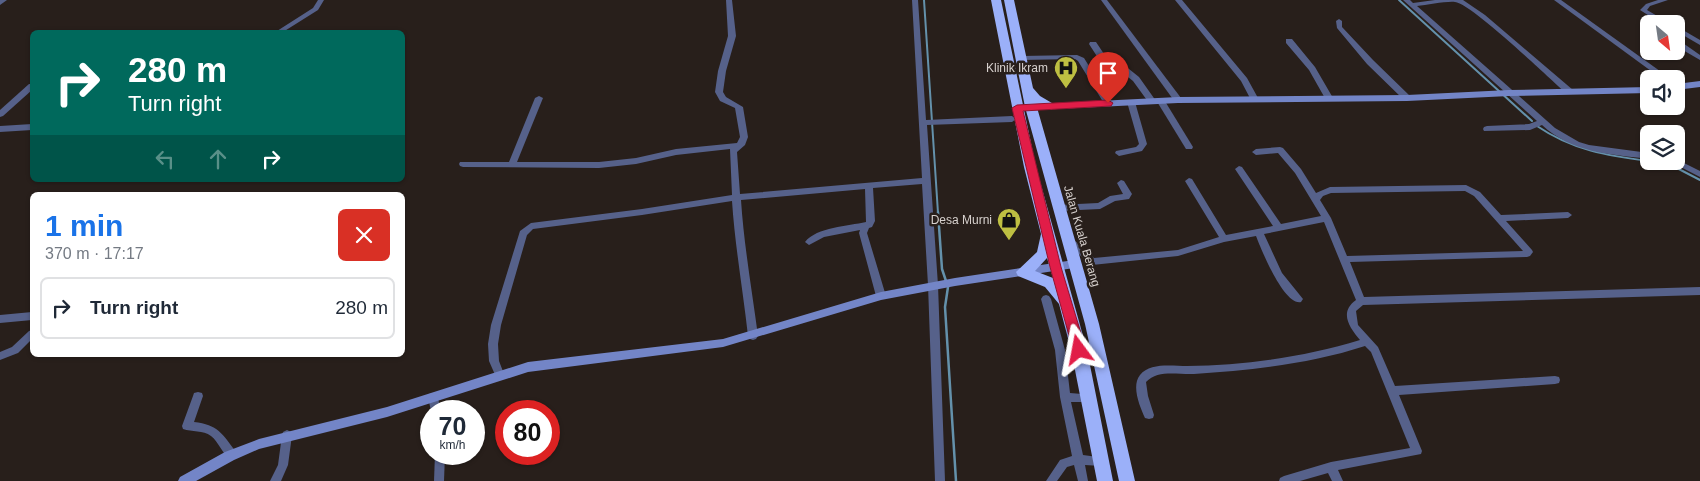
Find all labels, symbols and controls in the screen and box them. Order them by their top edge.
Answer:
north arrow [1640,15,1685,60]
map controls [1640,15,1685,170]
icon: right [45,50,110,115]
text: 280 m [128,50,227,89]
pin [1087,52,1129,103]
hospital icon: Klinik Ikram [1053,55,1079,89]
icon: arrive [1094,59,1122,87]
place label: Klinik Ikram [986,61,1048,75]
button: sound [1640,70,1685,115]
text: Turn right [128,91,221,116]
button: layers [1640,125,1685,170]
icon: left [151,145,179,173]
icon: ahead [204,145,232,173]
icon: right [257,145,285,173]
street label: Jalan Kuala Berang [1061,184,1103,288]
shop icon: Desa Murni [996,207,1022,241]
text: 1 min [45,209,123,242]
button: close [338,209,390,261]
place label: Desa Murni [931,213,992,227]
text: 370 m · 17:17 [45,245,144,262]
icon: right [47,294,75,322]
text: Turn right [90,297,178,318]
text: 280 m [335,297,388,318]
position arrow [1052,323,1104,375]
speed limit sign: 80 [495,400,560,465]
text: 70 [439,412,466,440]
text: km/h [439,438,466,452]

